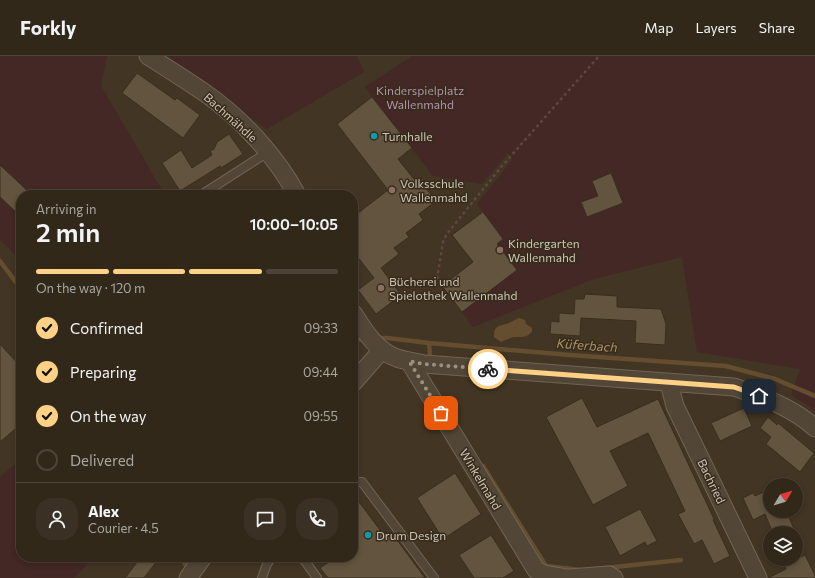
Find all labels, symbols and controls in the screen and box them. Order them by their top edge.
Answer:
text: Forkly [20,16,76,39]
text: Map [645,19,673,36]
text: Layers [695,19,737,36]
text: Share [759,19,795,36]
park label: Kinderspielplatz Wallenmahd [376,83,464,111]
street label: Bachmähdle [202,89,260,145]
place label: Turnhalle [382,129,433,143]
marker: Turnhalle [369,131,379,141]
place label: Volksschule Wallenmahd [400,176,468,204]
marker: Volksschule Wallenmahd [387,185,397,195]
text: Arriving in [36,201,96,217]
text: 10:00–10:05 [250,215,338,233]
text: 2 min [36,216,100,247]
place label: Kindergarten Wallenmahd [508,236,580,264]
marker: Kindergarten Wallenmahd [495,245,505,255]
place label: Bücherei und Spielothek Wallenmahd [389,274,517,302]
text: On the way · 120 m [36,280,145,296]
marker: Bücherei und Spielothek Wallenmahd [376,283,386,293]
icon: check [36,317,58,339]
text: Confirmed [70,319,143,337]
text: 09:33 [304,320,338,336]
water label: Küferbach [556,335,618,355]
courier [468,349,508,389]
icon: bike [477,358,499,380]
icon: check [36,361,58,383]
text: Preparing [70,363,136,381]
text: 09:44 [303,364,338,380]
pin [742,379,776,413]
icon: home [748,385,770,407]
pin [424,396,458,430]
icon: bag [430,402,452,424]
icon: check [36,405,58,427]
text: On the way [70,407,147,425]
text: 09:55 [304,408,338,424]
street label: Winkelmahd [457,446,505,512]
text: Delivered [70,451,134,469]
street label: Bachried [695,456,729,506]
north arrow [763,478,803,518]
map controls [763,478,803,566]
button: person [36,498,78,540]
button: chat [244,498,286,540]
button: phone [296,498,338,540]
text: Alex [88,502,119,520]
text: Courier · 4.5 [88,520,159,536]
button: layers [763,526,803,566]
place label: Drum Design [376,528,446,542]
marker: Drum Design [363,530,373,540]

